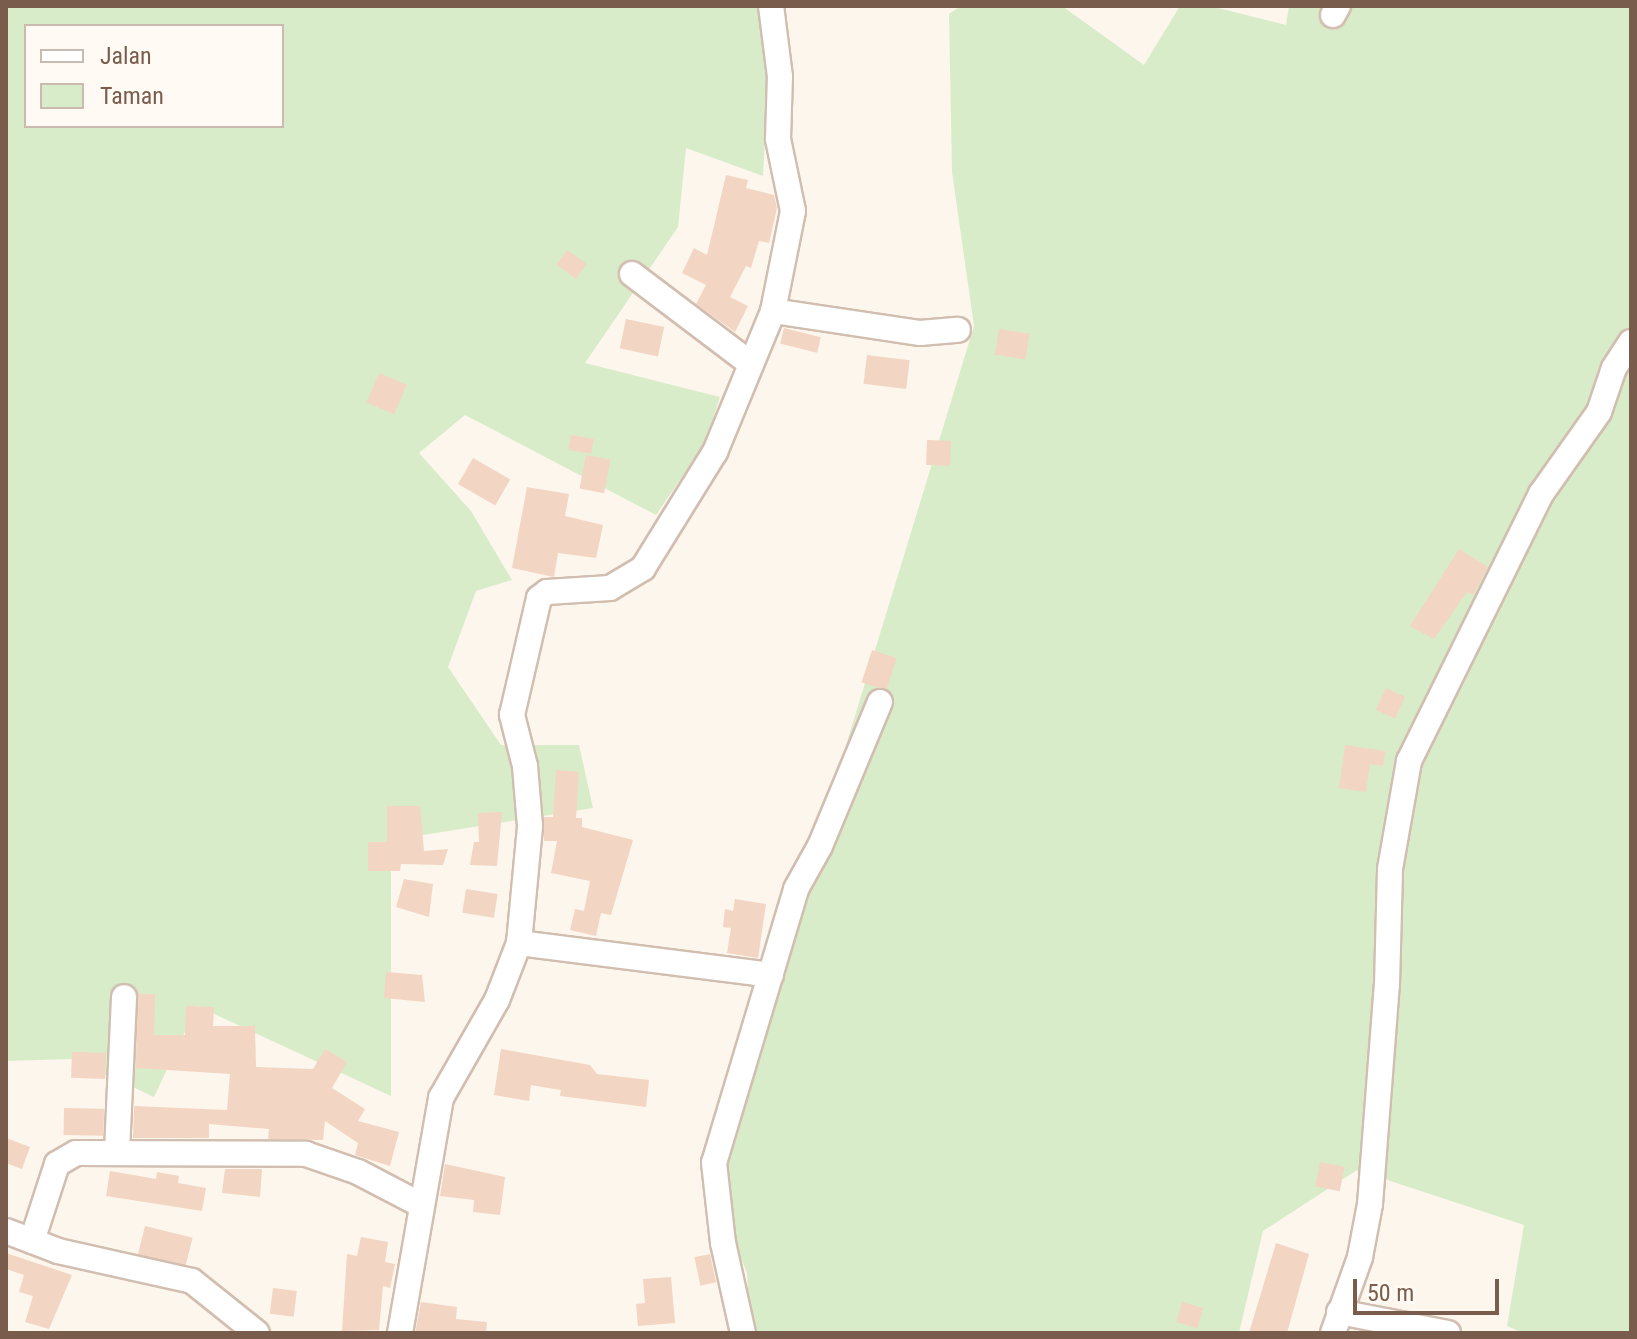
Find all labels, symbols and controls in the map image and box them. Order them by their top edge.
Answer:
legend [24,24,284,128]
text: Jalan [100,42,152,70]
text: Taman [100,82,164,110]
scale bar [1357,1263,1503,1313]
text: 50 m [1367,1279,1414,1307]

